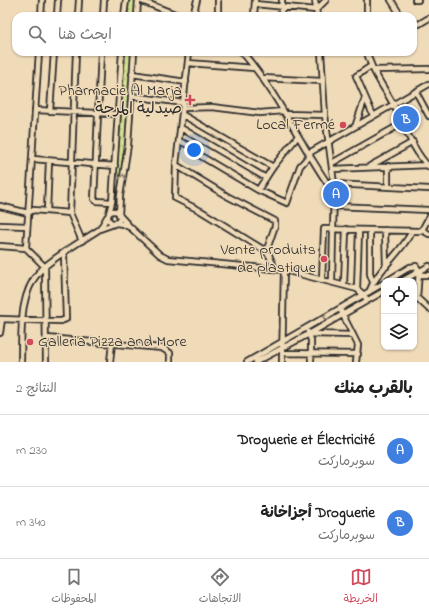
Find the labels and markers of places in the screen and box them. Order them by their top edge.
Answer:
place label: Pharmacie Al Marja صيدلية المرجة [59,79,182,121]
marker: Pharmacie Al Marja صيدلية المرجة [185,95,195,105]
pin: B [393,104,419,134]
place label: Local Fermé [256,113,336,137]
marker: Local Fermé [338,120,348,130]
pin: A [323,179,349,209]
place label: Vente produits de plastique [219,238,317,280]
marker: Vente produits de plastique [319,254,329,264]
place label: Galleria Pizza and More [38,330,187,354]
marker: Galleria Pizza and More [25,337,35,347]

